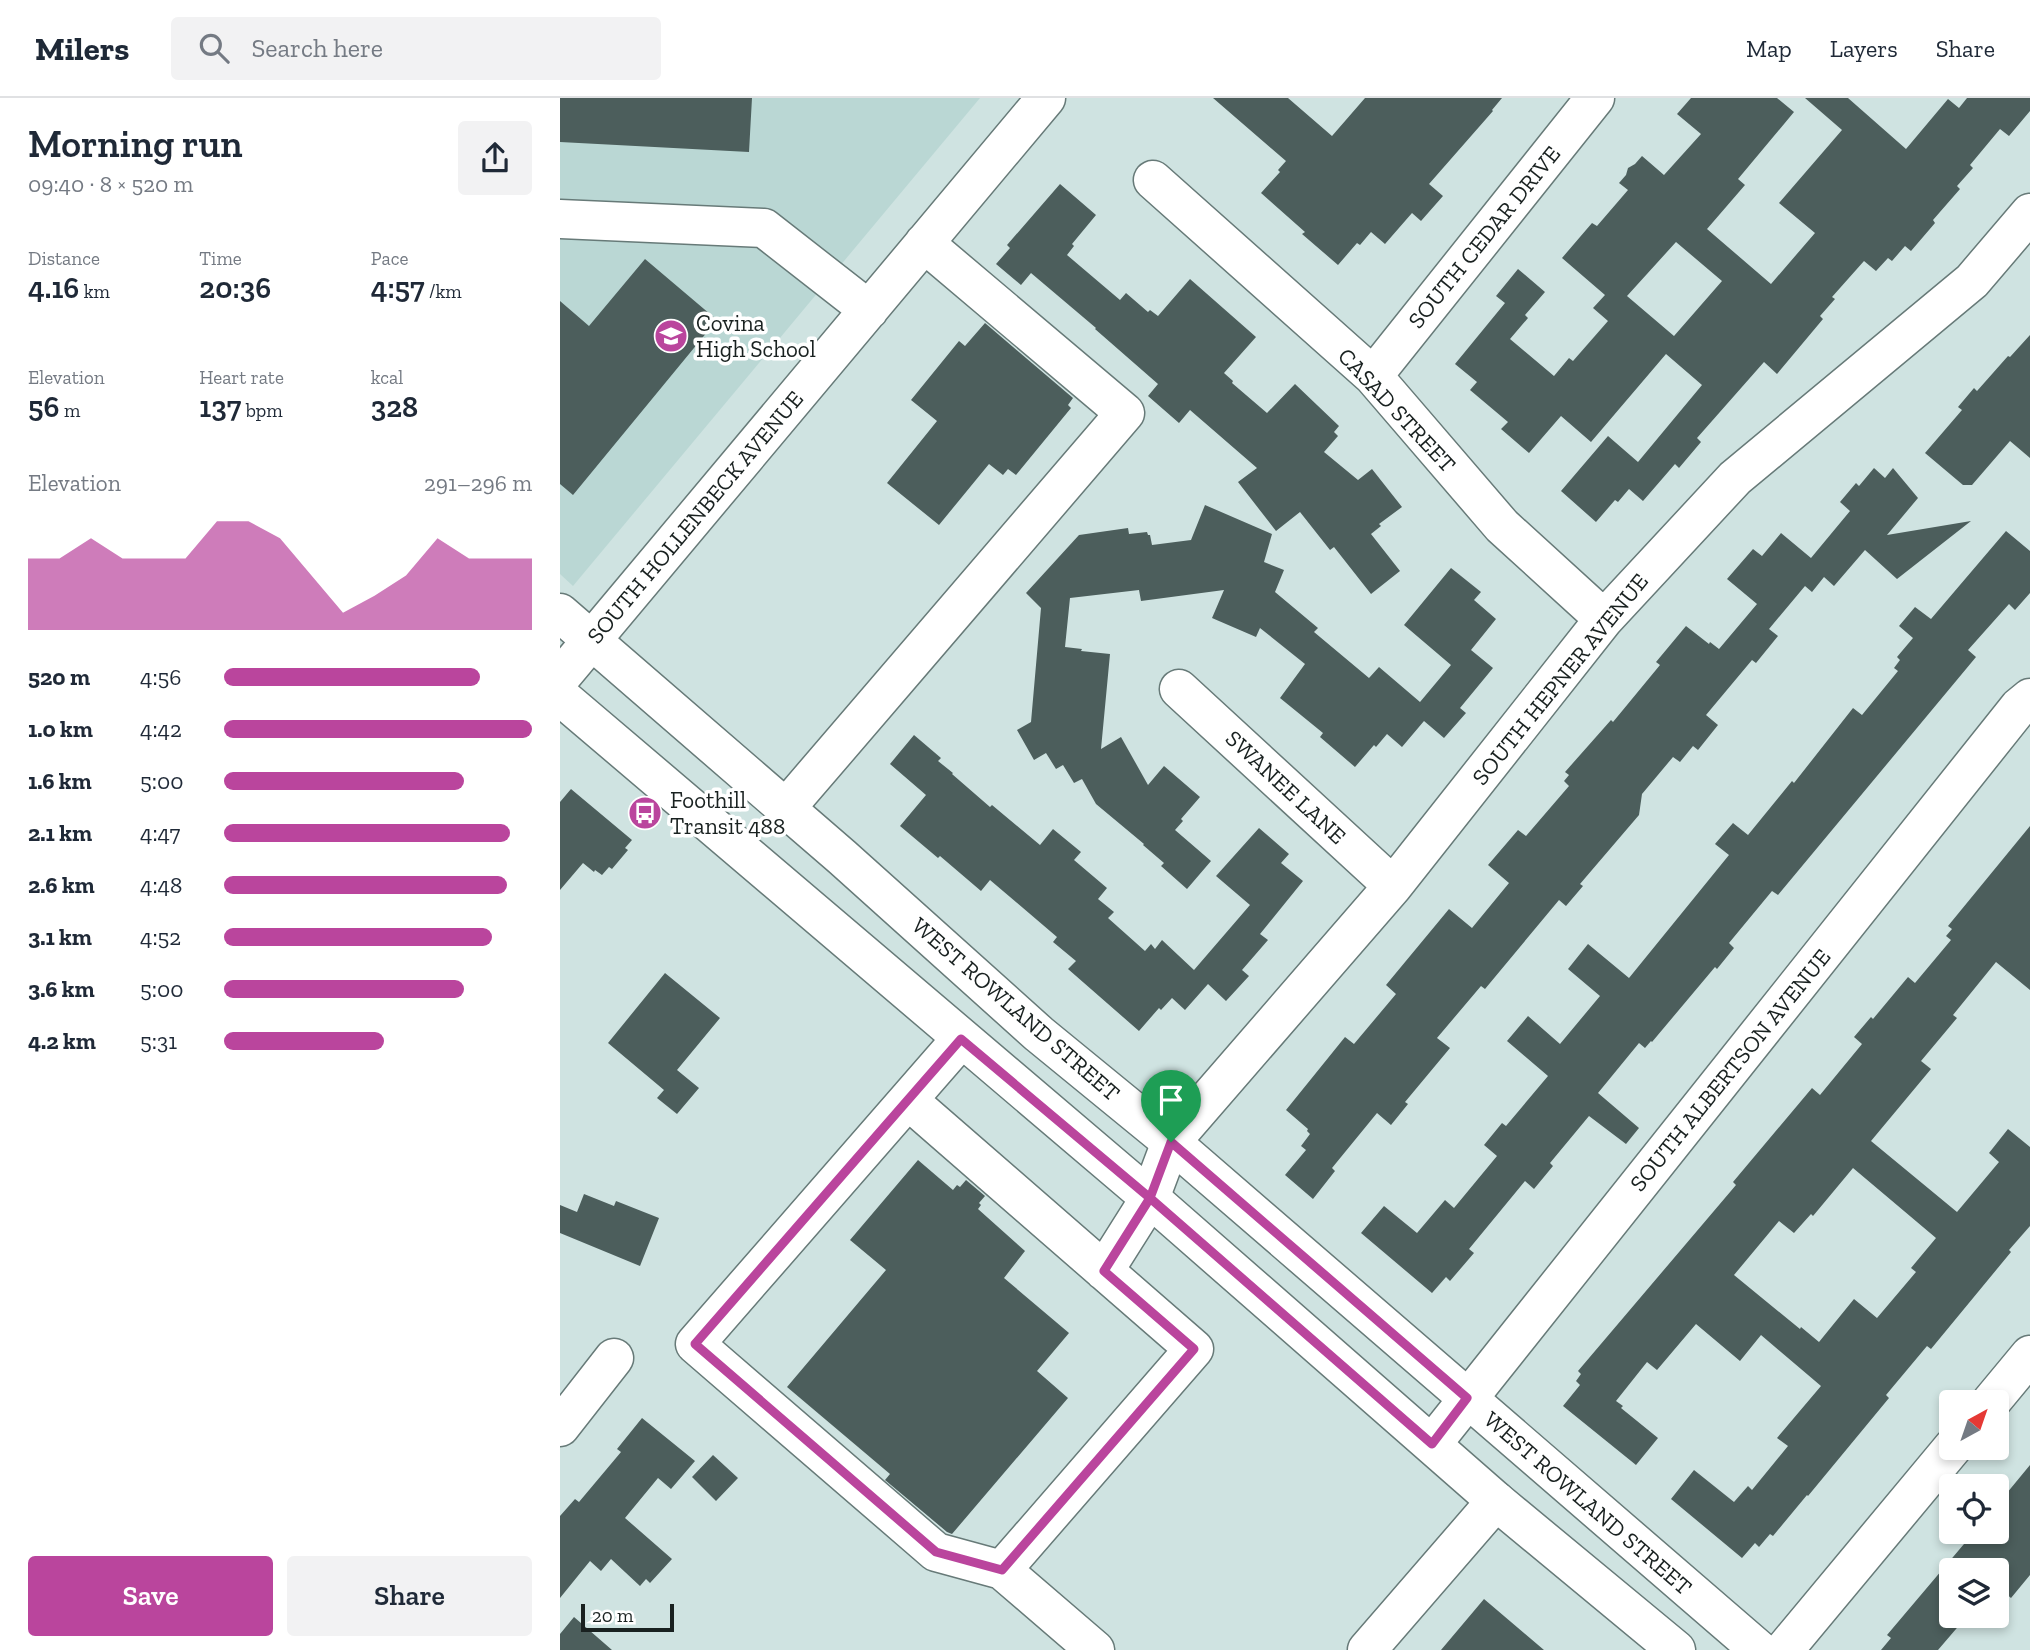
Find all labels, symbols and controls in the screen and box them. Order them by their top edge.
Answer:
search box [171,17,661,80]
text: Milers [35,29,129,68]
icon: search [195,29,233,67]
text: Search here [251,32,383,64]
text: Map [1746,34,1792,63]
text: Layers [1830,34,1898,63]
text: Share [1936,34,1995,63]
text: Morning run [28,121,243,167]
button: share [458,121,532,195]
street label: SOUTH CEDAR DRIVE [1402,140,1566,334]
text: 09:40 · 8 × 520 m [28,170,193,198]
text: Distance [28,247,100,270]
text: Time [199,247,242,270]
text: Pace [371,247,408,270]
text: 4.16 [28,270,79,306]
text: 20:36 [199,270,271,306]
text: 4:57 [371,270,425,306]
text: km [79,280,110,303]
text: /km [425,280,462,303]
place label: Covina High School [696,309,816,363]
school or university icon: Covina High School [652,317,690,355]
street label: CASAD STREET [1332,342,1462,478]
text: Elevation [28,366,105,389]
text: Heart rate [199,366,284,389]
text: kcal [371,366,403,389]
street label: SOUTH HOLLENBECK AVENUE [581,385,809,649]
text: 56 [28,389,60,425]
text: 137 [199,389,241,425]
text: 328 [371,389,418,425]
text: m [60,399,80,422]
text: bpm [241,399,283,422]
text: Elevation [28,469,121,497]
text: 291–296 m [424,469,532,497]
street label: SOUTH HEPNER AVENUE [1466,568,1654,790]
text: 520 m [28,663,90,691]
text: 4:56 [140,663,182,691]
text: 1.0 km [28,715,93,743]
text: 4:42 [140,715,182,743]
street label: SWANEE LANE [1220,724,1352,850]
text: 1.6 km [28,767,92,795]
text: 5:00 [140,767,183,795]
place label: Foothill Transit 488 [670,786,785,840]
bus stop icon: Foothill Transit 488 [626,794,664,832]
text: 2.1 km [28,819,92,847]
text: 4:47 [140,819,180,847]
text: 2.6 km [28,871,95,899]
text: 4:48 [140,871,182,899]
street label: WEST ROWLAND STREET [906,911,1126,1107]
text: 3.1 km [28,923,92,951]
text: 4:52 [140,923,181,951]
street label: SOUTH ALBERTSON AVENUE [1624,943,1836,1197]
text: 3.6 km [28,975,95,1003]
text: 5:00 [140,975,183,1003]
text: 4.2 km [28,1027,96,1055]
text: 5:31 [140,1027,177,1055]
pin [1141,1070,1201,1142]
icon: arrive [1152,1081,1190,1119]
north arrow [1939,1390,2009,1460]
map controls [1939,1390,2009,1628]
street label: WEST ROWLAND STREET [1478,1405,1698,1601]
button: locate [1939,1474,2009,1544]
button: Save [28,1556,273,1636]
button: Share [287,1556,532,1636]
button: layers [1939,1558,2009,1628]
scale bar [581,1601,674,1633]
text: 20 m [592,1604,633,1627]

